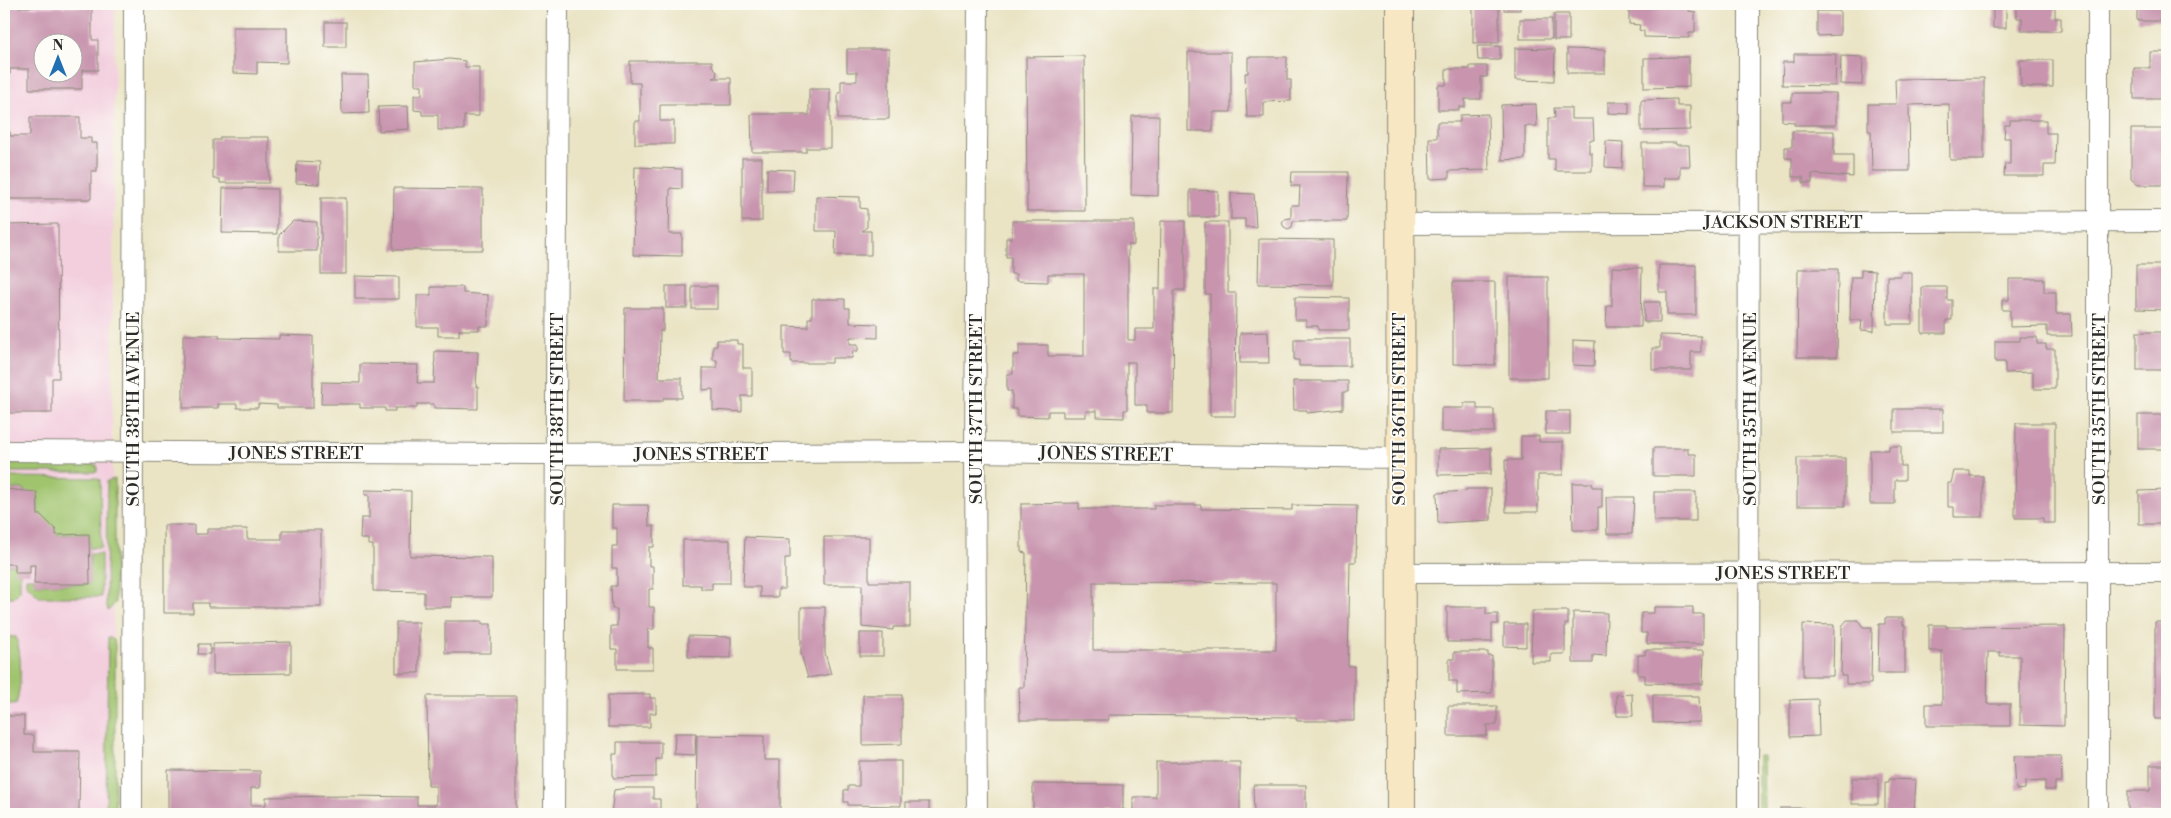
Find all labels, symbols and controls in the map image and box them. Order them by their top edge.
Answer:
north arrow [32,32,82,82]
text: N [52,37,64,55]
street label: JACKSON STREET [1702,211,1863,234]
street label: SOUTH 38TH AVENUE [122,312,145,507]
street label: SOUTH 38TH STREET [546,312,569,505]
street label: SOUTH 36TH STREET [1388,312,1411,505]
street label: SOUTH 35TH AVENUE [1739,312,1762,506]
street label: SOUTH 37TH STREET [965,313,988,504]
street label: SOUTH 35TH STREET [2088,313,2111,505]
street label: JONES STREET [228,442,364,465]
street label: JONES STREET [1037,442,1174,467]
street label: JONES STREET [633,443,769,466]
street label: JONES STREET [1715,562,1851,585]

